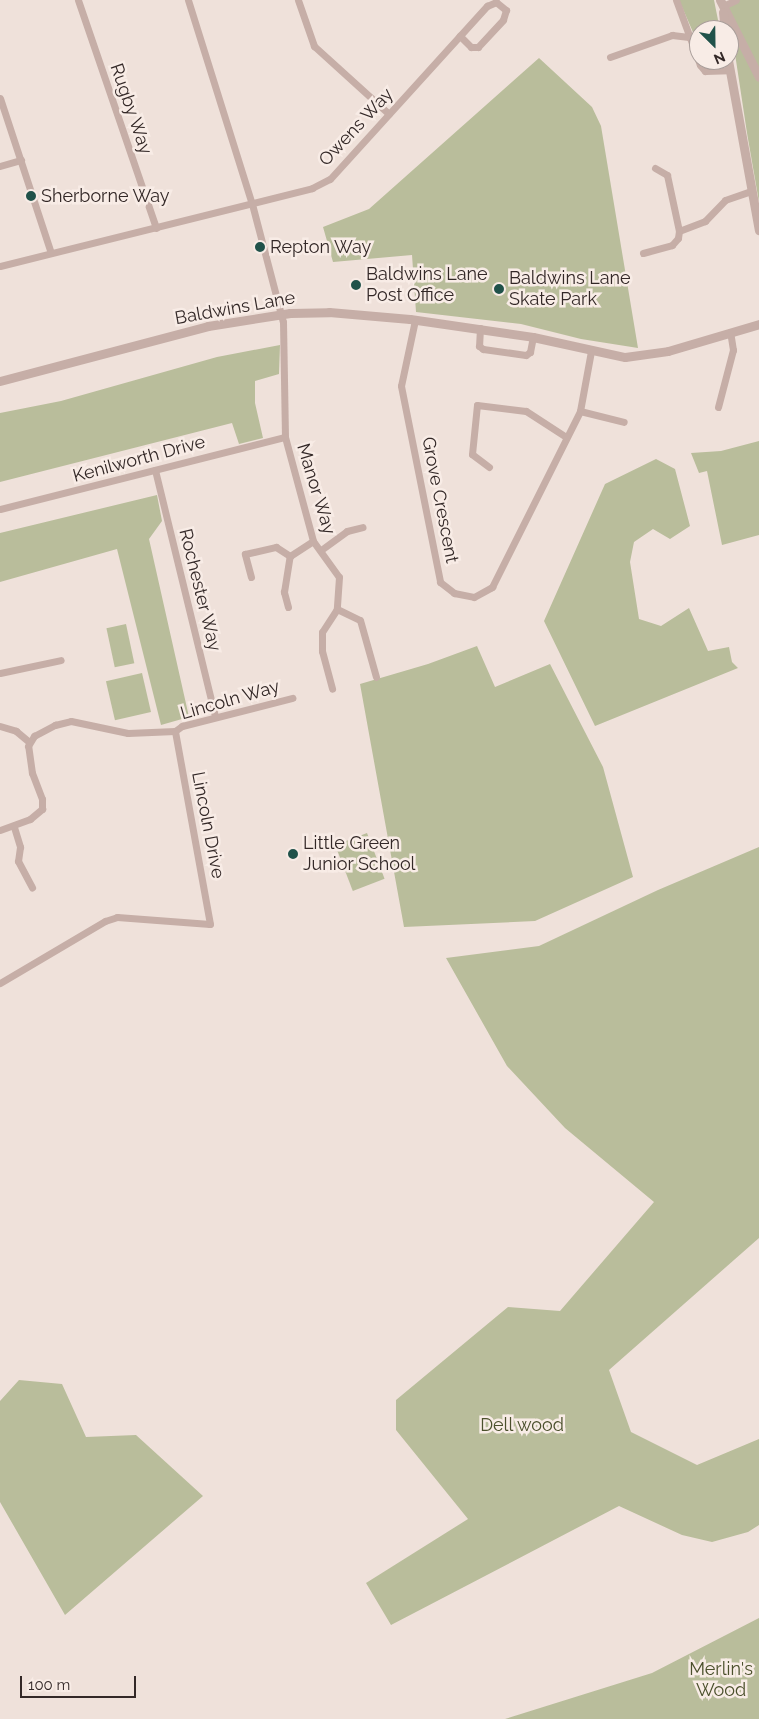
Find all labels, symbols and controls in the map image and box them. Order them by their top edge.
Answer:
north arrow [689,20,739,70]
text: N [711,48,728,67]
street label: Rugby Way [105,60,157,158]
street label: Owens Way [314,83,398,171]
place label: Sherborne Way [41,185,170,207]
marker: Sherborne Way [25,190,37,202]
place label: Repton Way [270,236,372,258]
marker: Repton Way [254,241,266,253]
place label: Baldwins Lane Post Office [366,264,488,306]
place label: Baldwins Lane Skate Park [509,268,631,310]
marker: Baldwins Lane Post Office [350,279,362,291]
marker: Baldwins Lane Skate Park [493,283,505,295]
street label: Baldwins Lane [173,287,297,329]
street label: Kenilworth Drive [71,431,207,487]
street label: Grove Crescent [417,435,463,565]
street label: Manor Way [292,441,340,537]
street label: Rochester Way [174,526,226,654]
street label: Lincoln Way [178,675,282,725]
street label: Lincoln Drive [187,770,229,880]
place label: Little Green Junior School [303,833,416,876]
marker: Little Green Junior School [287,848,299,860]
park label: Dell wood [480,1414,564,1436]
park label: Merlin's Wood [689,1659,753,1702]
scale bar [22,1666,139,1698]
text: 100 m [28,1676,70,1694]

